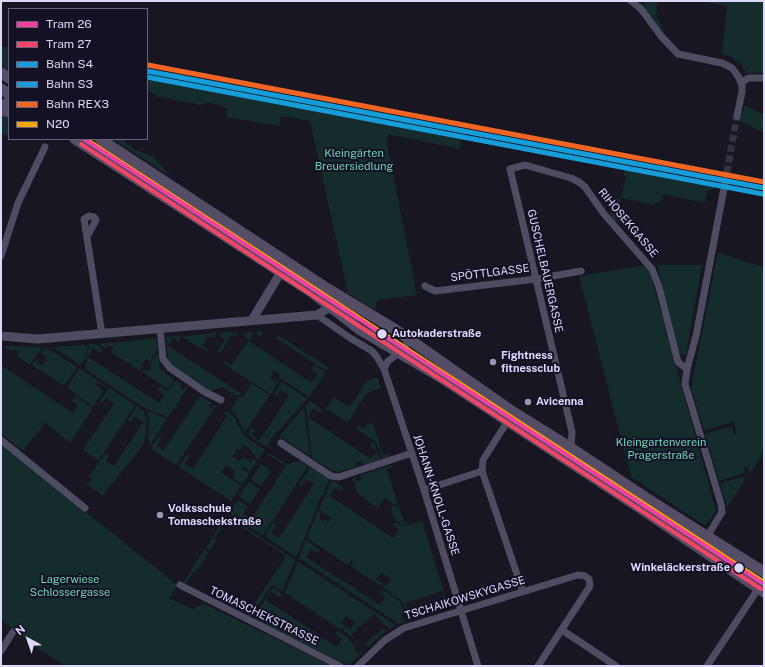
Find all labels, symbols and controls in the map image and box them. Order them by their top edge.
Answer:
legend [8,8,148,140]
text: Tram 26 [46,17,92,31]
text: Tram 27 [46,37,92,51]
text: Bahn S4 [46,57,93,71]
text: Bahn S3 [46,77,93,91]
text: Bahn REX3 [46,97,109,111]
text: N20 [46,117,70,131]
park label: Kleingärten Breuersiedlung [315,147,393,173]
street label: RIHOSEKGASSE [595,186,661,260]
street label: GUSCHELBAUERGASSE [524,208,566,334]
street label: SPÖTTLGASSE [450,262,530,284]
marker: Autokaderstraße [375,327,389,341]
place label: Autokaderstraße [392,327,481,341]
place label: Fightness fitnessclub [501,349,560,375]
marker: Fightness fitnessclub [488,357,498,367]
place label: Avicenna [536,395,583,409]
marker: Avicenna [523,397,533,407]
street label: JOHANN-KNOLL-GASSE [410,433,462,557]
park label: Kleingartenverein Pragerstraße [616,436,706,462]
place label: Volksschule Tomaschekstraße [168,502,261,528]
marker: Volksschule Tomaschekstraße [155,510,165,520]
place label: Winkeläckerstraße [630,561,730,575]
marker: Winkeläckerstraße [732,561,746,575]
park label: Lagerwiese Schlossergasse [30,573,110,599]
street label: TSCHAIKOWSKYGASSE [403,573,527,623]
street label: TOMASCHEKSTRASSE [207,584,321,648]
north arrow [8,619,48,659]
text: N [13,622,27,637]

